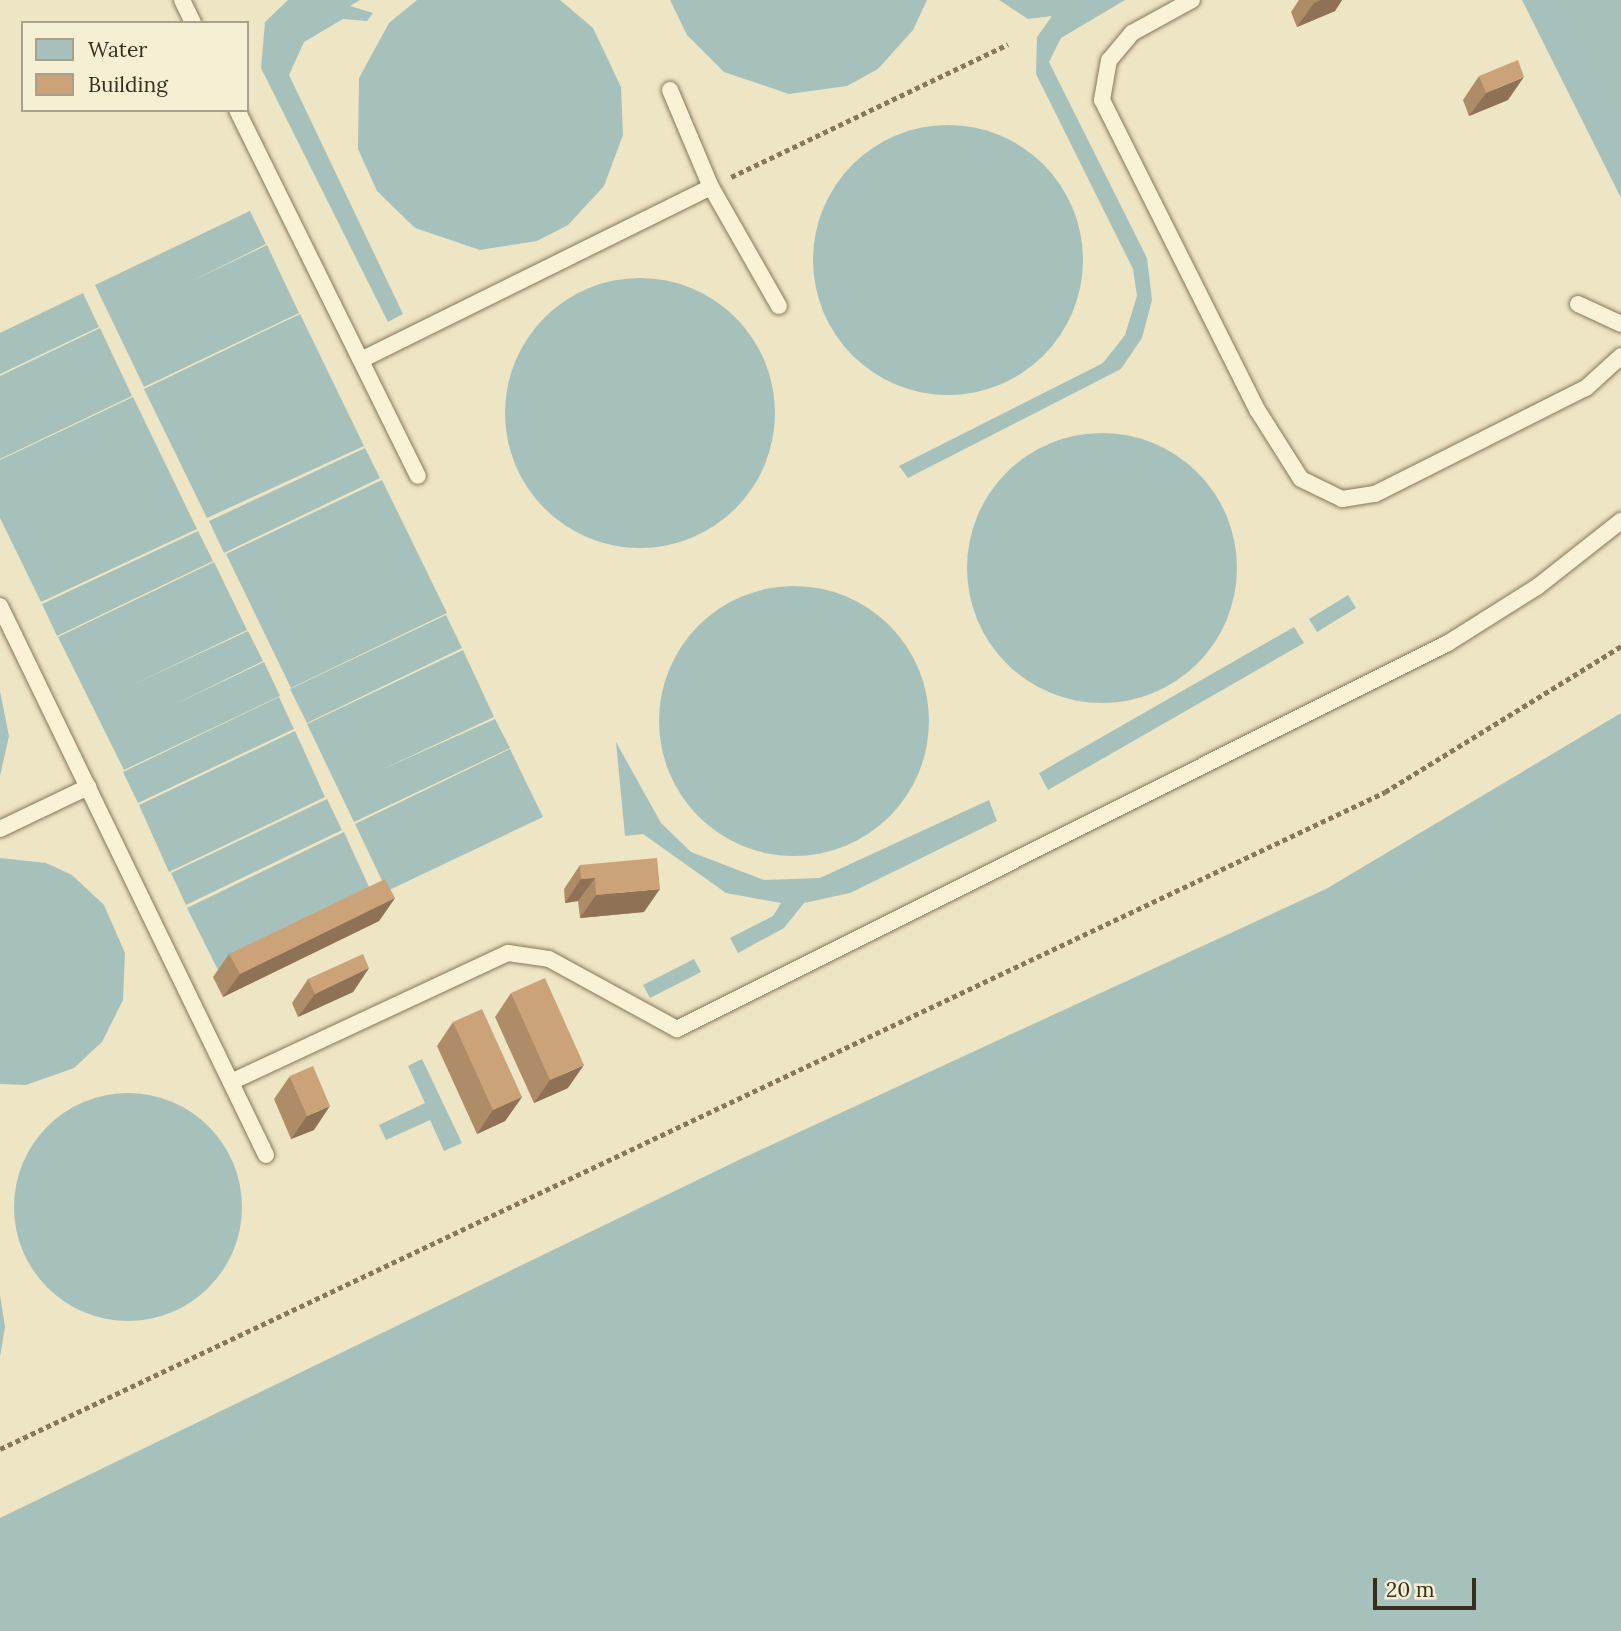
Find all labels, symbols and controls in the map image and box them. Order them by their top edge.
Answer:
legend [21,21,248,112]
text: Water [88,36,147,63]
text: Building [88,71,168,98]
scale bar [1376,1564,1479,1608]
text: 20 m [1386,1576,1435,1603]

